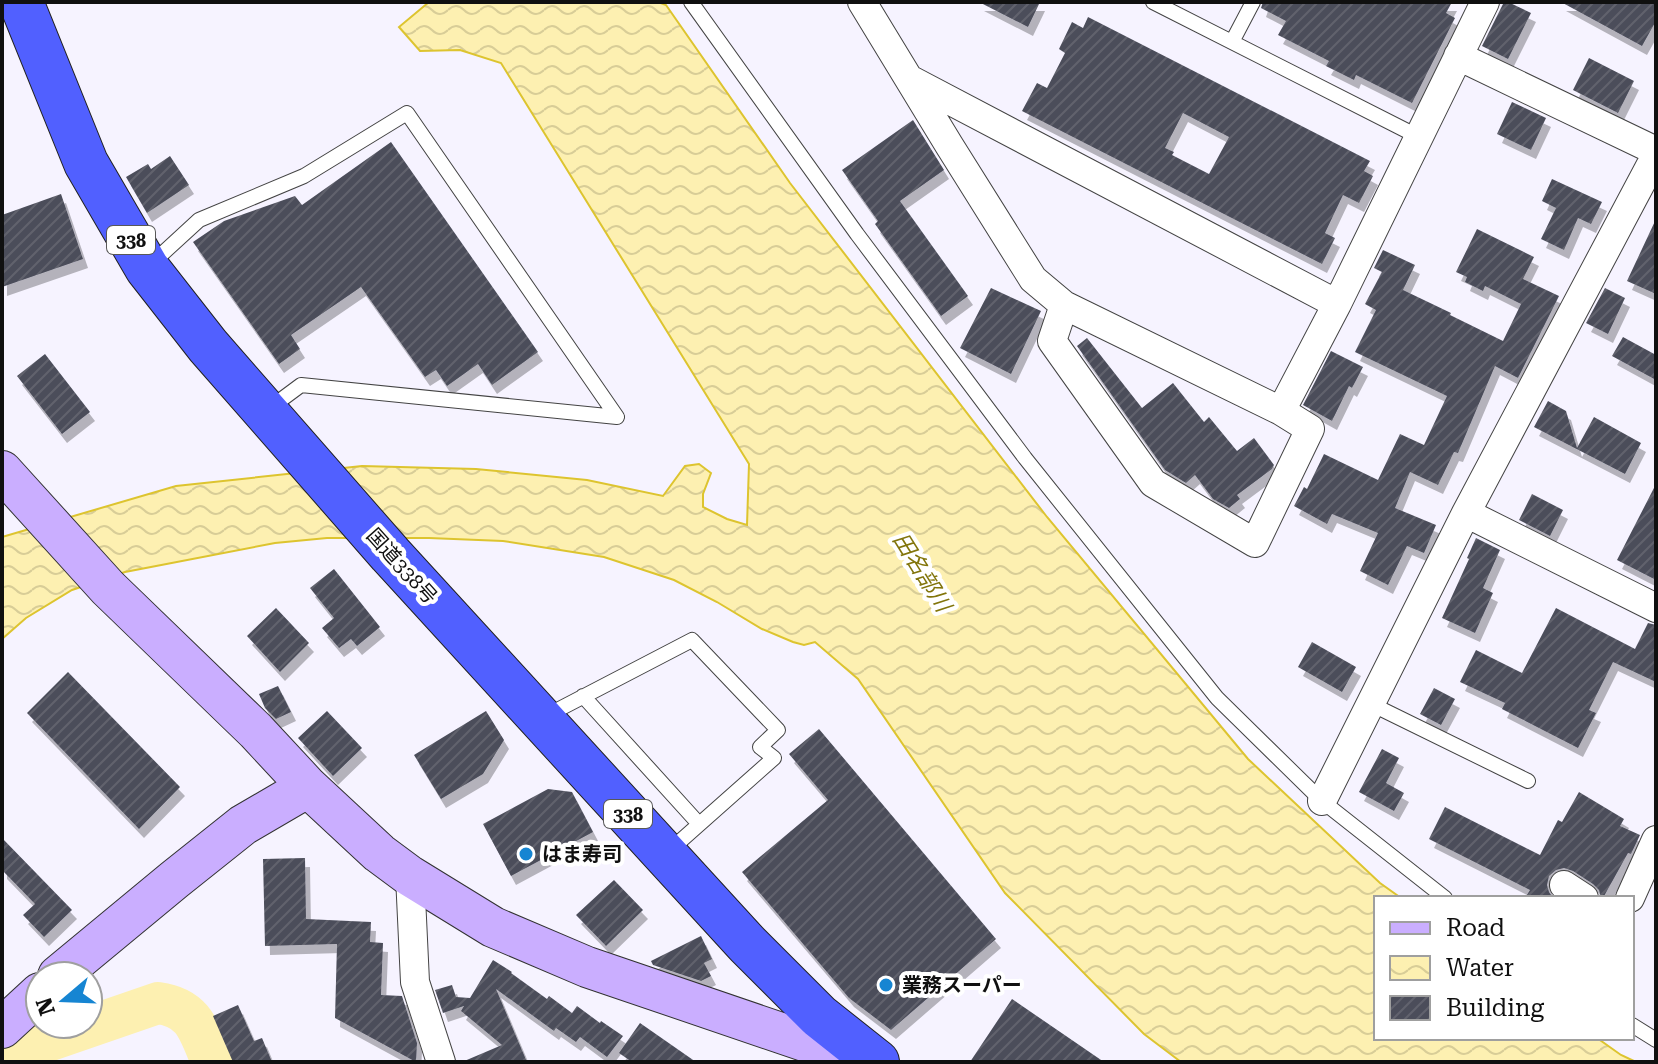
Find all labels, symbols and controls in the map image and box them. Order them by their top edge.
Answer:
road number: 338 [107,226,155,254]
street label: 国道338号 [362,523,442,609]
water label: 田名部川 [888,528,957,618]
road number: 338 [604,800,652,828]
place label: はま寿司 [542,842,622,866]
marker: はま寿司 [517,845,535,863]
legend [1374,896,1634,1040]
text: Road [1446,914,1505,942]
text: Water [1446,954,1514,982]
north arrow [24,960,104,1040]
place label: 業務スーパー [902,973,1022,997]
marker: 業務スーパー [877,976,895,994]
text: N [31,994,60,1018]
text: Building [1446,994,1544,1022]

